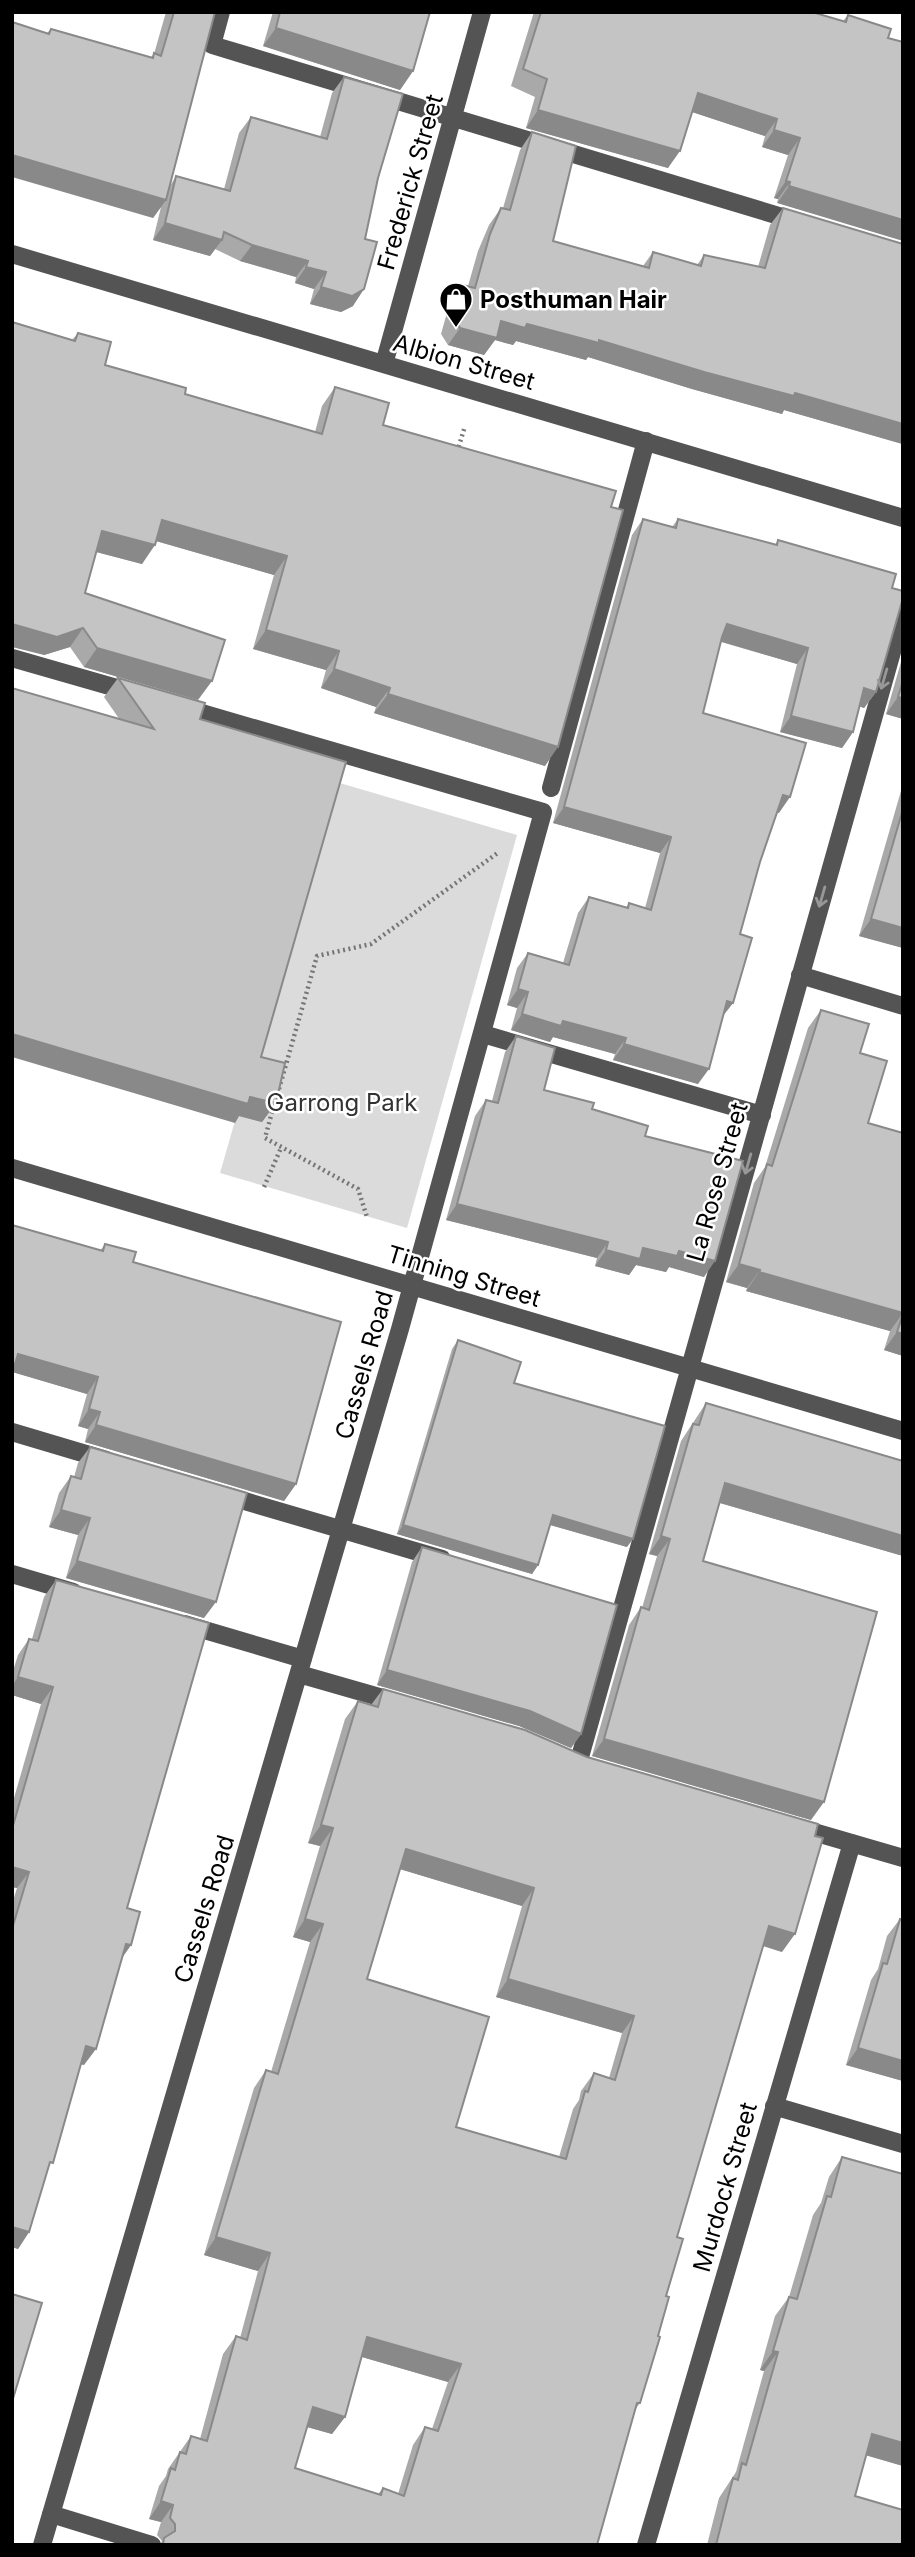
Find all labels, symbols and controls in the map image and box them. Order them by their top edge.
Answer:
street label: Frederick Street [371,91,449,273]
shop icon: Posthuman Hair [437,280,475,329]
place label: Posthuman Hair [480,285,667,314]
street label: Albion Street [390,328,538,396]
one-way arrow [877,667,890,689]
one-way arrow [815,886,828,908]
park label: Garrong Park [267,1088,417,1117]
street label: La Rose Street [680,1099,754,1265]
one-way arrow [741,1152,754,1175]
street label: Tinning Street [384,1239,544,1313]
street label: Cassels Road [329,1287,399,1443]
street label: Cassels Road [168,1831,240,1987]
street label: Murdock Street [687,2099,763,2275]

